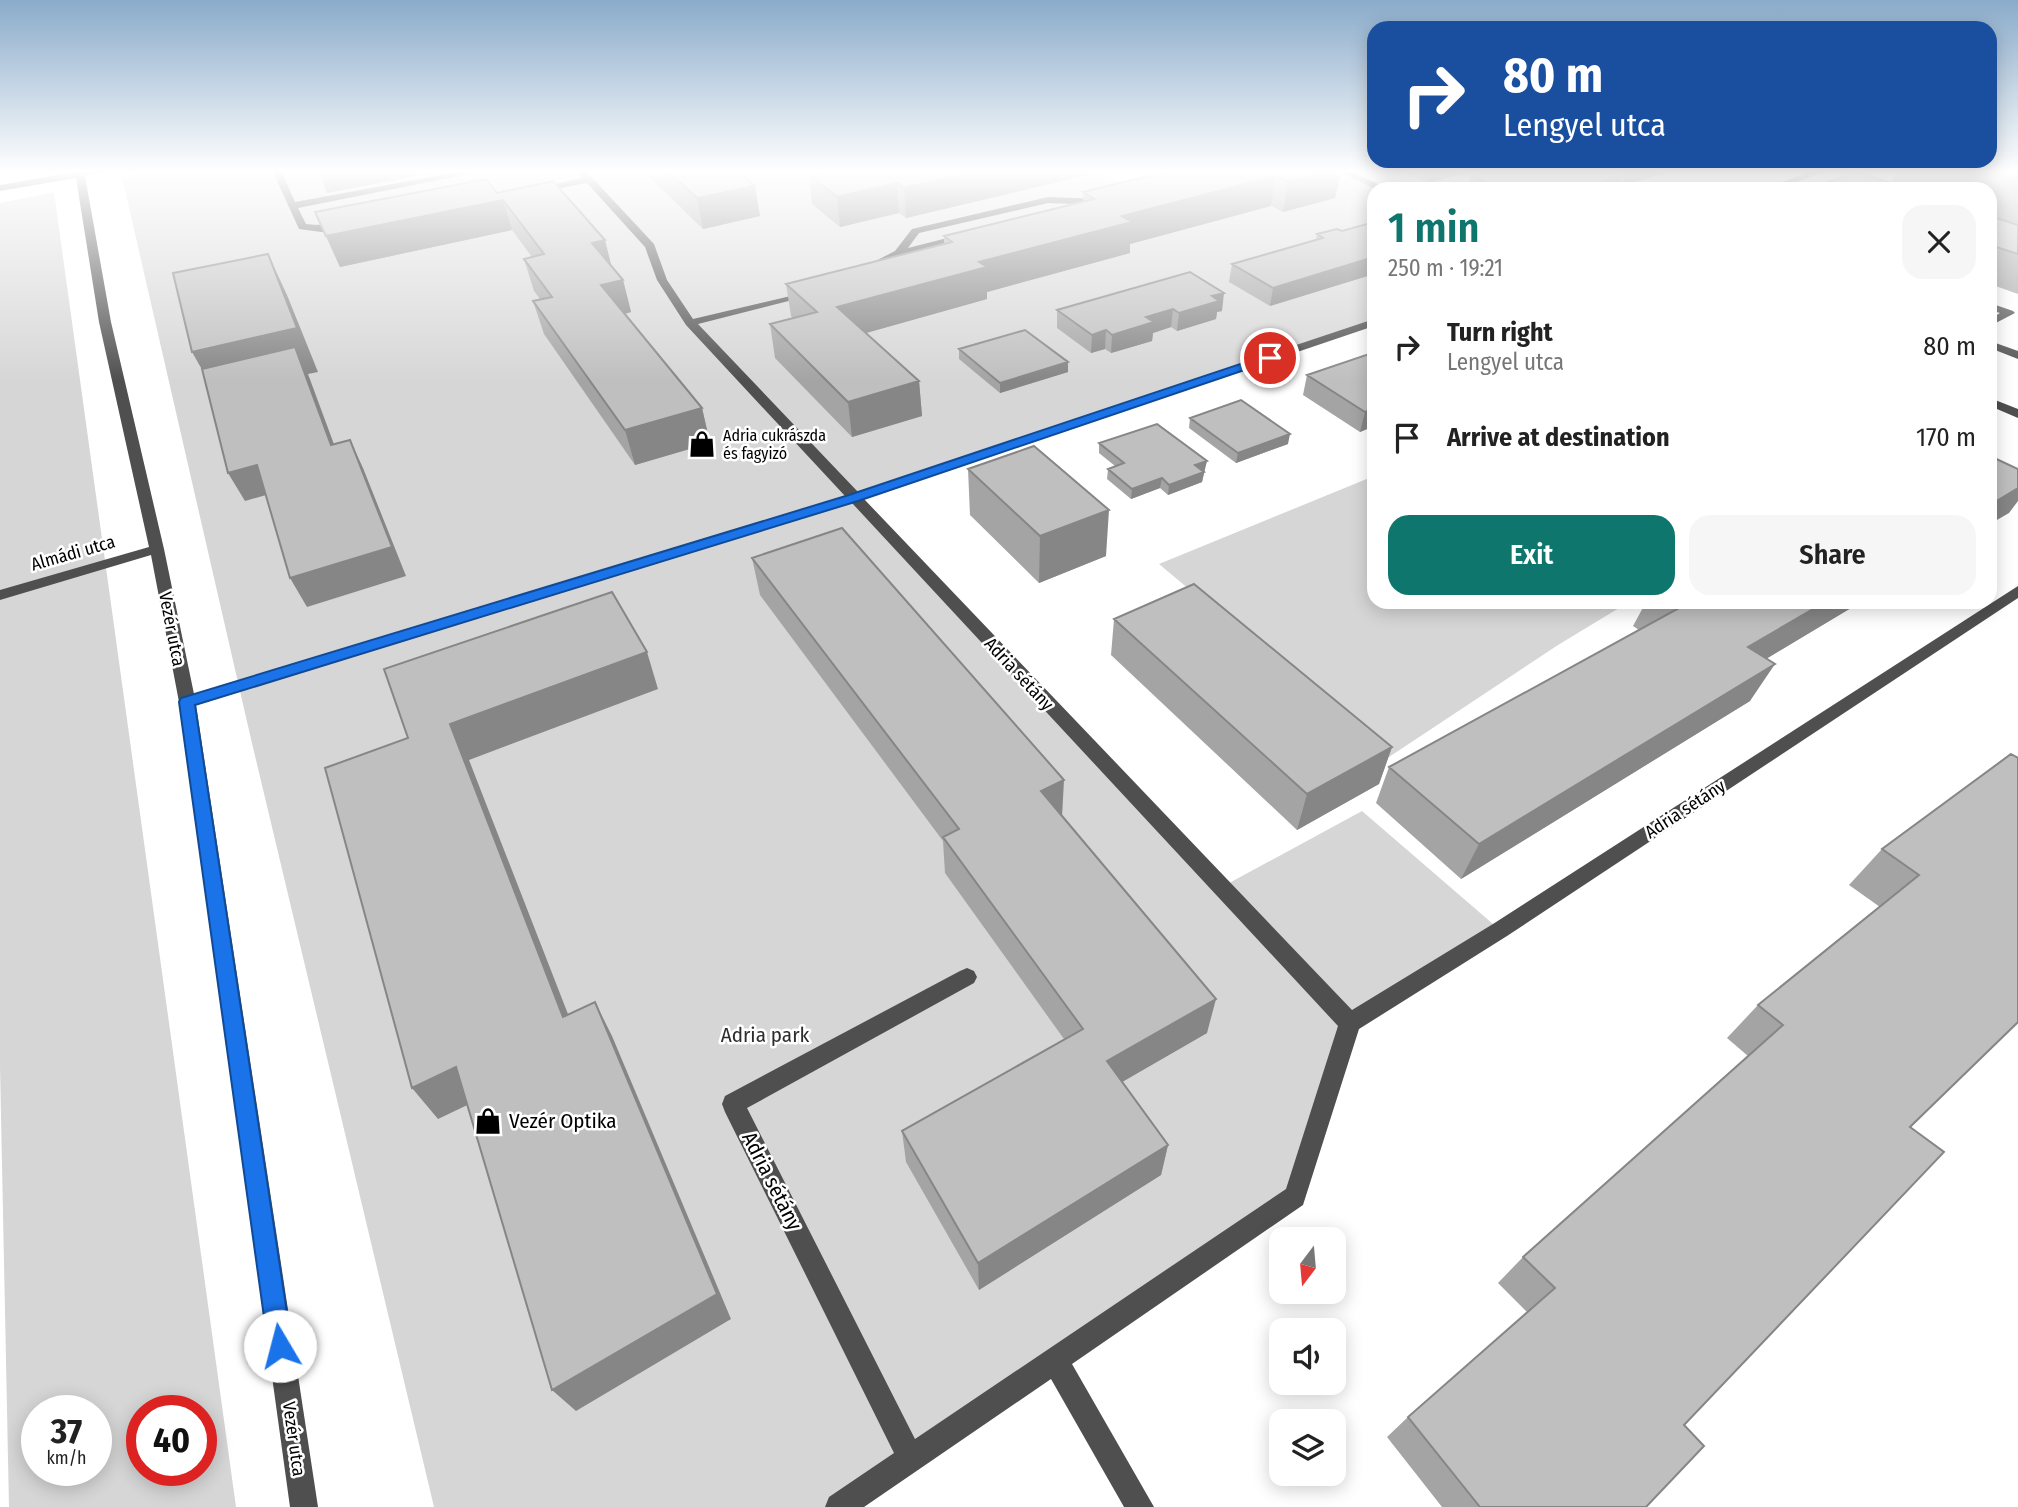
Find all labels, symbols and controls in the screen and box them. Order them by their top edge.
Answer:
text: 80 m [1503,46,1603,105]
icon: right [1388,49,1479,140]
text: Lengyel utca [1503,106,1666,144]
text: 1 min [1388,203,1479,253]
button: close [1902,205,1976,279]
text: 250 m · 19:21 [1388,254,1503,282]
text: Turn right [1447,317,1553,348]
pin [1240,328,1300,388]
icon: right [1388,328,1426,366]
text: 80 m [1923,331,1976,362]
icon: arrive [1251,339,1289,377]
text: Lengyel utca [1447,348,1564,376]
icon: arrive [1388,419,1426,457]
text: Arrive at destination [1447,422,1670,453]
text: 170 m [1916,422,1976,453]
place label: Adria cukrászda és fagyizó [723,426,826,463]
shop icon: Adria cukrászda és fagyizó [687,429,717,459]
button: Exit [1388,515,1675,595]
button: Share [1689,515,1976,595]
street label: Almádi utca [28,530,118,576]
street label: Vezér utca [154,590,190,668]
street label: Adria sétány [980,633,1058,715]
street label: Adria sétány [1641,775,1729,843]
park label: Adria park [721,1022,809,1048]
shop icon: Vezér Optika [473,1106,503,1136]
place label: Vezér Optika [509,1108,616,1134]
street label: Adria sétány [736,1128,808,1235]
north arrow [1269,1227,1346,1304]
map controls [1269,1227,1346,1486]
position arrow [243,1309,317,1383]
button: sound [1269,1318,1346,1395]
speed limit sign: 40 [126,1395,217,1486]
street label: Vezér utca [278,1400,310,1478]
button: layers [1269,1409,1346,1486]
text: 37 [51,1410,82,1452]
text: km/h [46,1447,87,1469]

